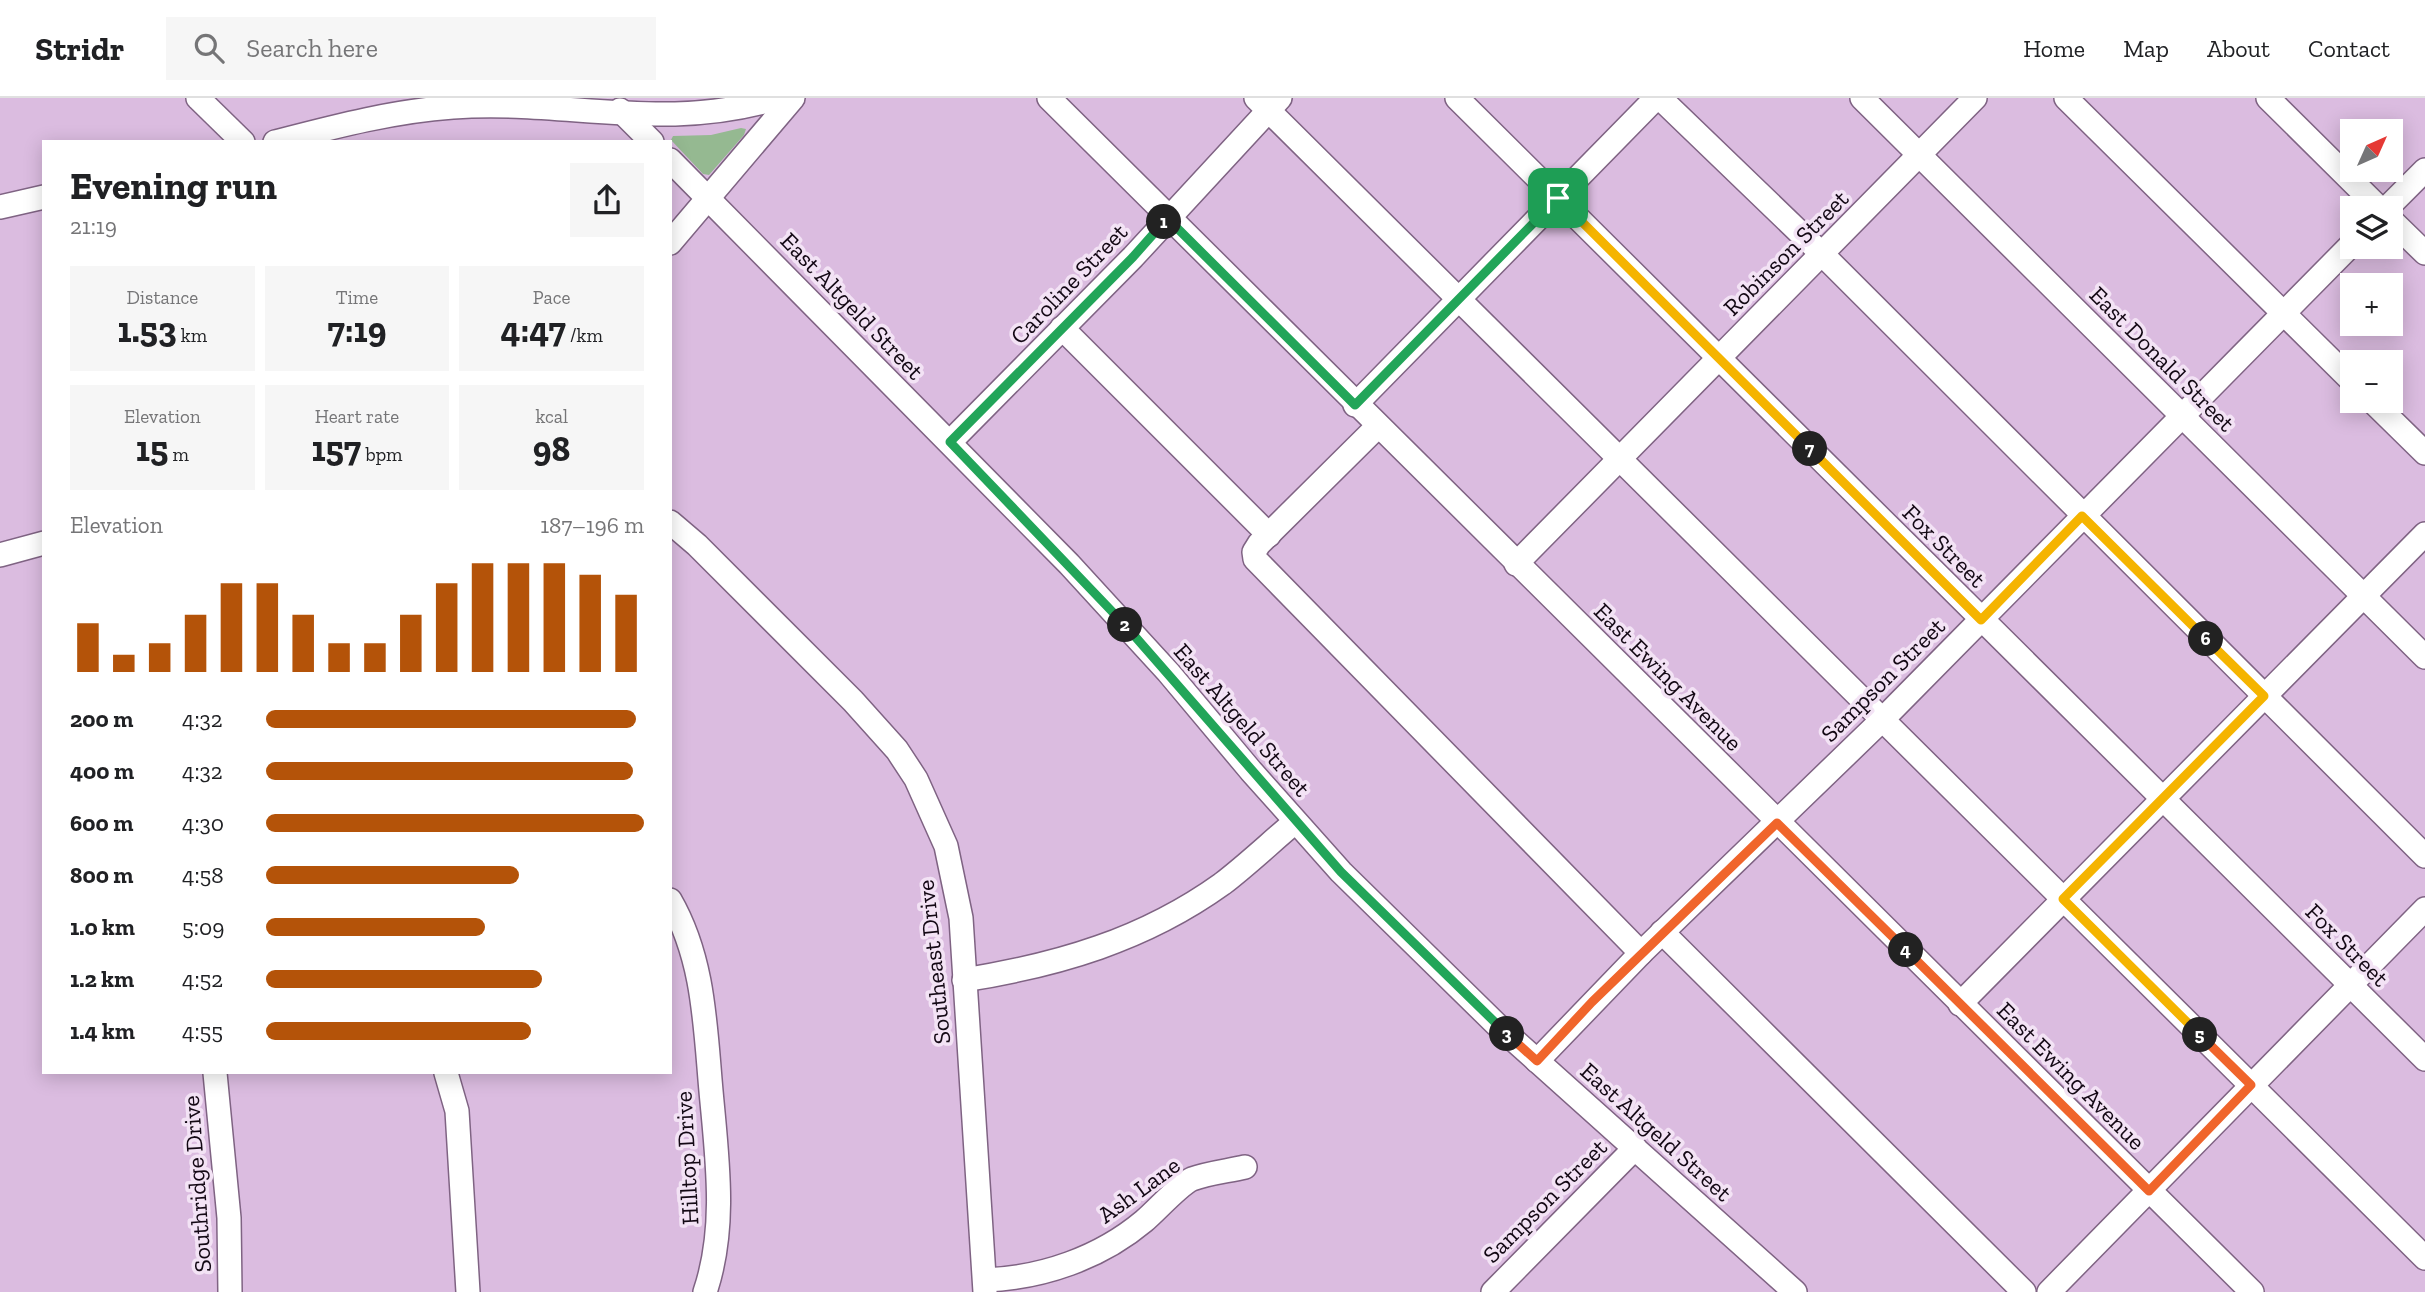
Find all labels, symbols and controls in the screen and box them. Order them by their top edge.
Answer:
search box [166,17,656,80]
text: Stridr [35,29,124,68]
icon: search [190,29,228,67]
text: Search here [246,32,378,64]
text: Home [2023,34,2085,63]
text: Map [2123,34,2169,63]
text: About [2207,34,2270,63]
text: Contact [2308,34,2390,63]
north arrow [2340,119,2403,182]
map controls [2340,119,2403,413]
text: Evening run [70,163,277,209]
button: share [570,163,644,237]
pin [1528,168,1588,228]
icon: arrive [1539,179,1577,217]
street label: Robinson Street [1717,184,1854,321]
button: layers [2340,196,2403,259]
pin: 1 [1146,204,1182,240]
text: 1 [1160,210,1167,233]
text: 21:19 [70,212,117,240]
street label: Caroline Street [1004,217,1133,350]
street label: East Altgeld Street [775,226,930,385]
button: + [2340,273,2403,336]
street label: East Donald Street [2084,280,2241,437]
text: Distance [126,286,198,309]
text: Time [336,286,378,309]
text: Pace [533,286,571,309]
text: 1.53 [118,309,177,351]
text: 7:19 [328,309,386,351]
text: 4:47 [501,309,566,351]
text: km [177,324,207,347]
text: /km [566,324,603,347]
button: − [2340,350,2403,413]
text: Elevation [124,405,201,428]
text: Heart rate [315,405,399,428]
text: kcal [535,405,568,428]
text: 15 [136,428,168,470]
text: 157 [311,428,361,470]
text: 98 [533,428,570,470]
pin: 7 [1792,432,1828,466]
text: 7 [1805,437,1814,460]
text: m [168,443,189,466]
text: bpm [361,443,403,466]
street label: Fox Street [1897,498,1992,593]
text: Elevation [70,511,163,539]
text: 187–196 m [540,511,644,539]
street label: East Ewing Avenue [1588,597,1748,757]
pin: 2 [1108,608,1142,642]
street label: Sampson Street [1815,611,1951,748]
text: 2 [1119,613,1130,636]
pin: 6 [2188,622,2224,656]
text: 6 [2200,627,2211,650]
street label: East Altgeld Street [1168,637,1317,802]
text: 200 m [70,705,133,733]
text: 4:32 [182,705,223,733]
text: 400 m [70,757,134,785]
text: 4:32 [182,757,223,785]
text: 600 m [70,809,133,837]
text: 4:30 [182,809,224,837]
text: 800 m [70,861,133,889]
text: 4:58 [182,861,224,889]
street label: Southeast Drive [910,878,957,1046]
street label: Fox Street [2300,897,2395,992]
text: 1.0 km [70,913,135,941]
text: 5:09 [182,913,224,941]
pin: 4 [1888,932,1924,968]
text: 4 [1900,938,1911,961]
text: 1.2 km [70,965,134,993]
text: 4:52 [182,965,223,993]
street label: East Ewing Avenue [1991,996,2151,1156]
pin: 3 [1490,1016,1524,1052]
text: 1.4 km [70,1017,135,1045]
text: 4:55 [182,1017,223,1045]
pin: 5 [2182,1018,2218,1052]
text: 3 [1501,1022,1512,1045]
text: 5 [2195,1023,2204,1046]
street label: East Altgeld Street [1575,1056,1738,1207]
street label: Hilltop Drive [669,1090,704,1226]
street label: Southridge Drive [176,1095,217,1273]
street label: Sampson Street [1477,1132,1613,1269]
street label: Ash Lane [1092,1150,1185,1229]

